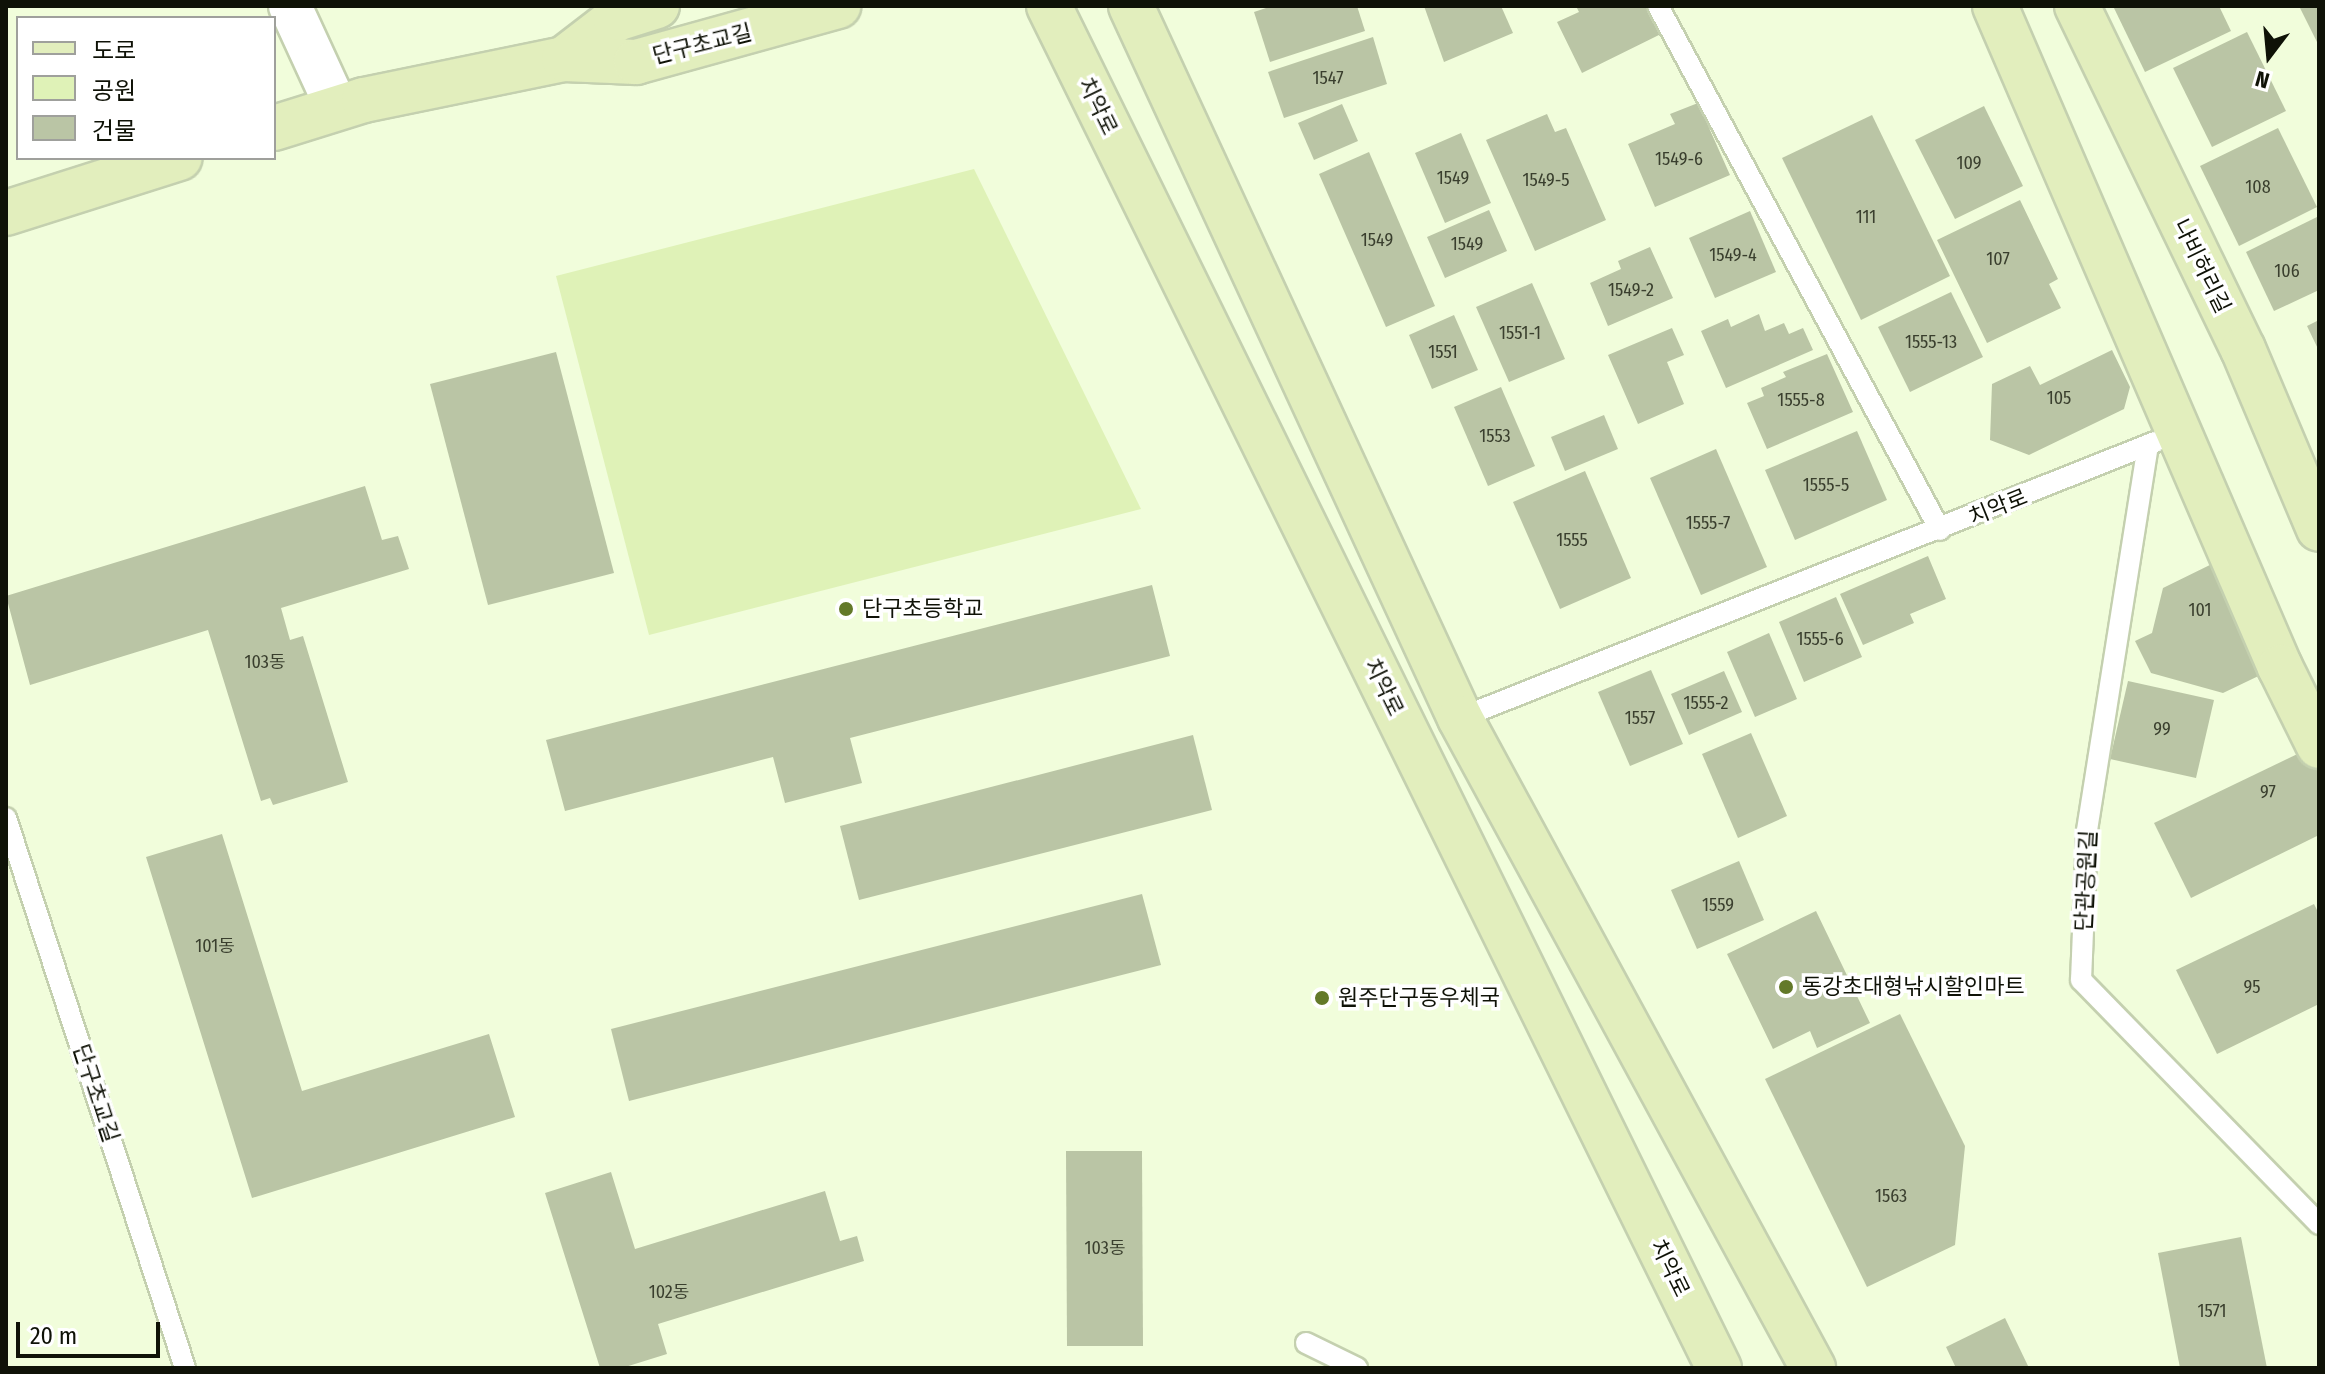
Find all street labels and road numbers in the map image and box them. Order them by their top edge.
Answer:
street label: 단구초교길 [650,19,754,69]
street label: 치악로 [1073,73,1123,139]
street label: 나비허리길 [2168,215,2236,317]
street label: 치악로 [1965,483,2031,531]
street label: 치악로 [1359,654,1409,720]
street label: 단관공원길 [2070,830,2102,932]
street label: 단구초교길 [68,1041,124,1145]
street label: 치악로 [1645,1235,1695,1301]

